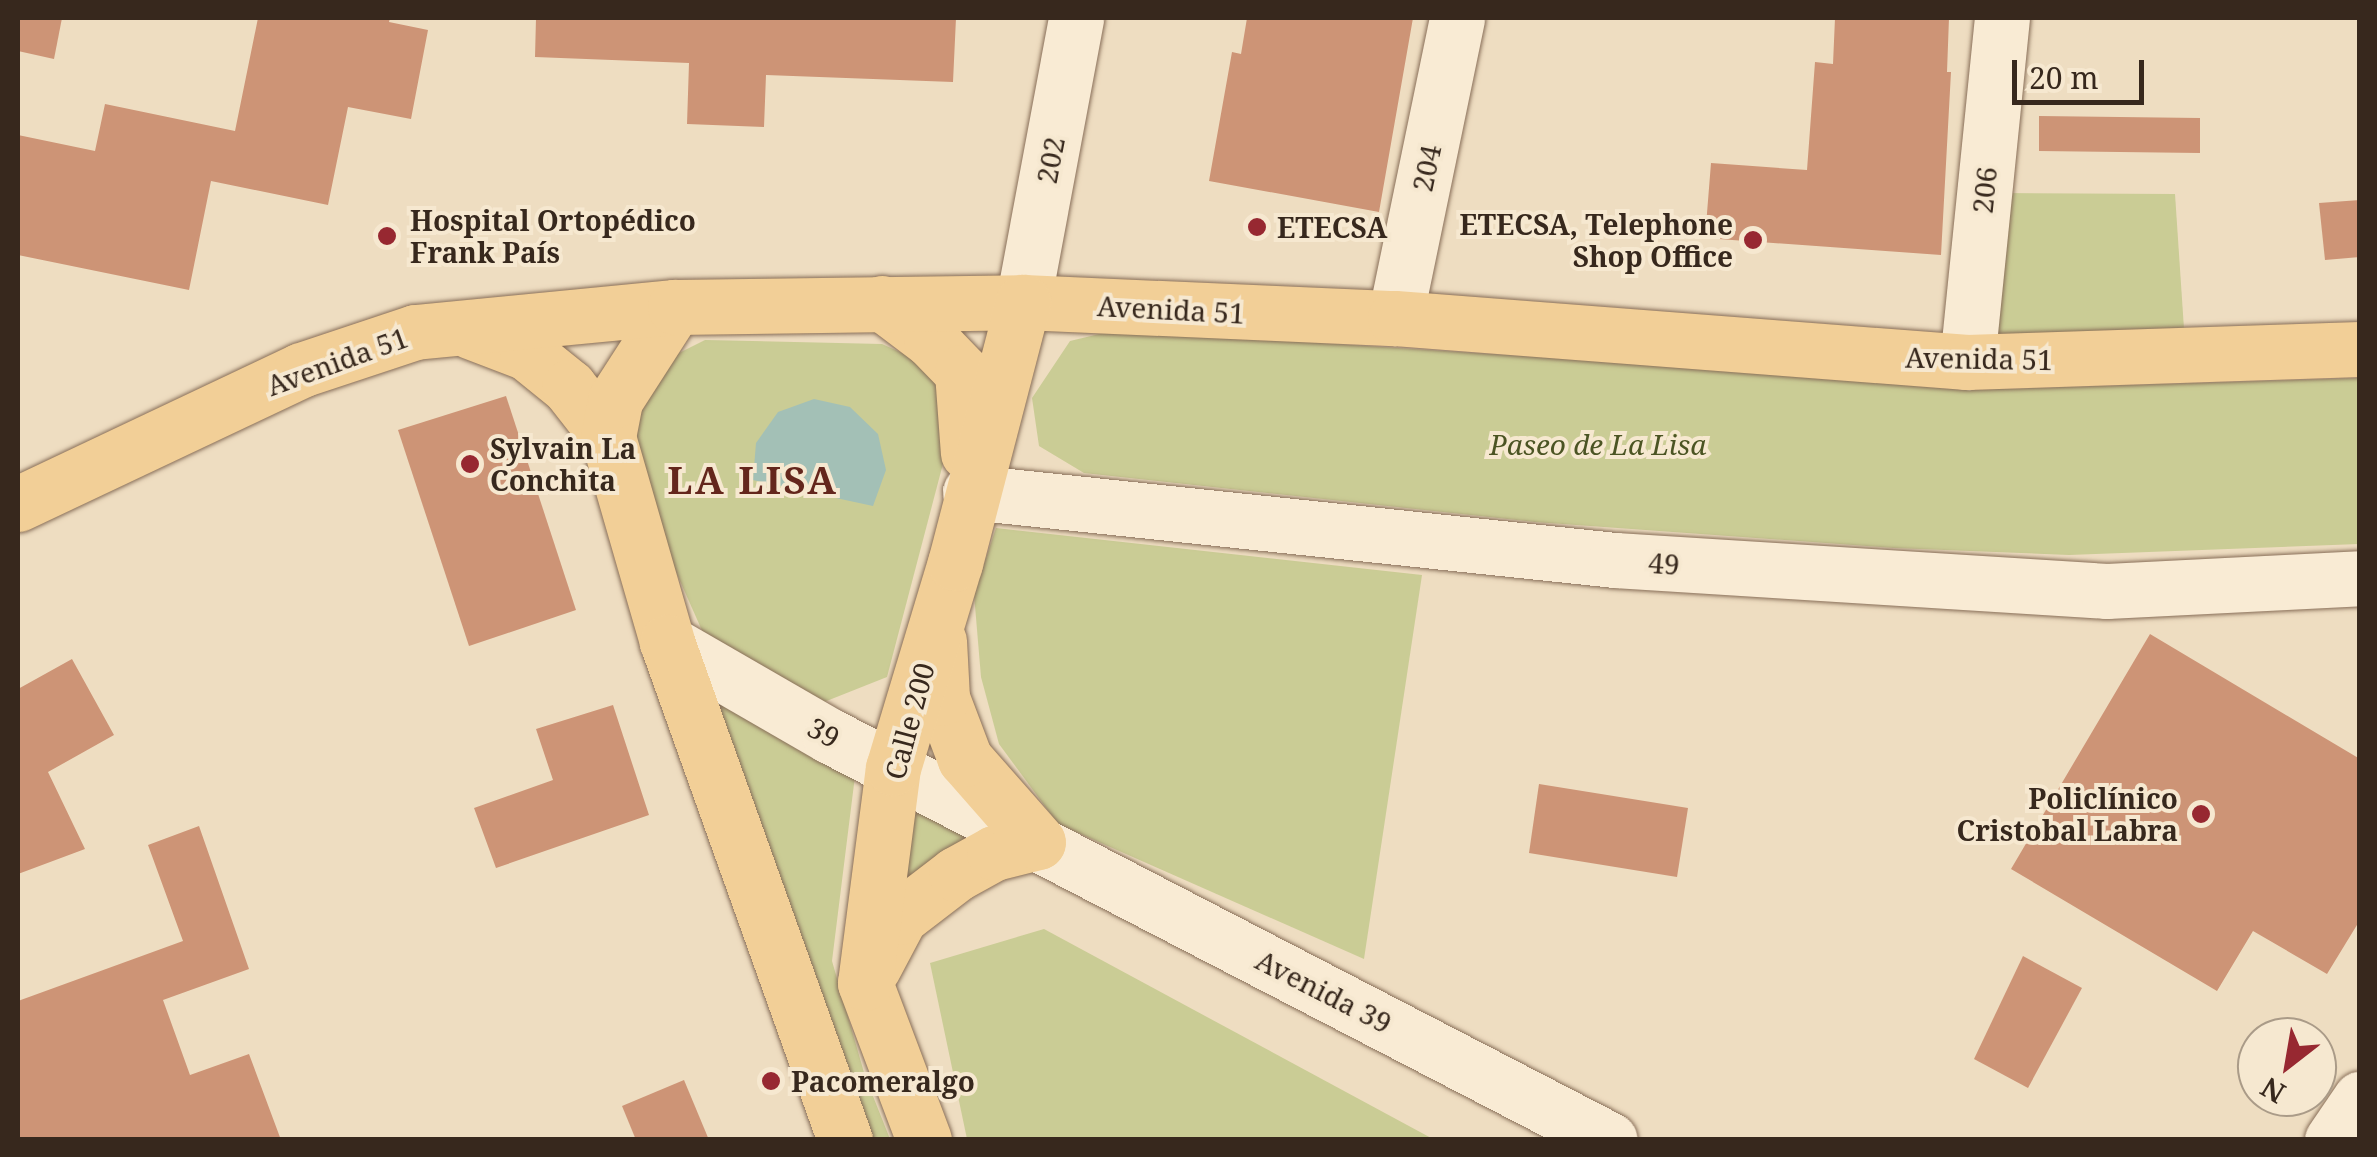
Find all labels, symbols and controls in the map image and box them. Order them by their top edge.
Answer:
scale bar [2017,40,2150,102]
text: 20 m [2029,57,2099,98]
street label: 202 [1029,134,1071,186]
street label: 204 [1405,142,1447,194]
street label: 206 [1965,165,2003,215]
place label: Hospital Ortopédico Frank País [410,203,696,269]
place label: ETECSA, Telephone Shop Office [1459,207,1733,273]
place label: ETECSA [1277,210,1387,244]
marker: ETECSA [1246,216,1268,238]
marker: Hospital Ortopédico Frank País [374,223,400,249]
marker: ETECSA, Telephone Shop Office [1742,229,1764,251]
street label: Avenida 51 [1096,288,1246,330]
street label: Avenida 51 [262,320,412,402]
street label: Avenida 51 [1905,340,2053,376]
park label: Paseo de La Lisa [1489,427,1707,461]
place label: Sylvain La Conchita [490,431,636,497]
marker: Sylvain La Conchita [459,453,481,475]
district label: LA LISA [668,457,838,503]
street label: 49 [1647,545,1681,581]
street label: Calle 200 [877,659,941,783]
street label: 39 [802,710,846,754]
place label: Policlínico Cristobal Labra [1956,781,2178,847]
marker: Policlínico Cristobal Labra [2188,801,2214,827]
street label: Avenida 39 [1251,942,1397,1040]
north arrow [2237,1017,2337,1117]
place label: Pacomeralgo [791,1064,975,1098]
text: N [2253,1069,2292,1113]
marker: Pacomeralgo [760,1070,782,1092]

